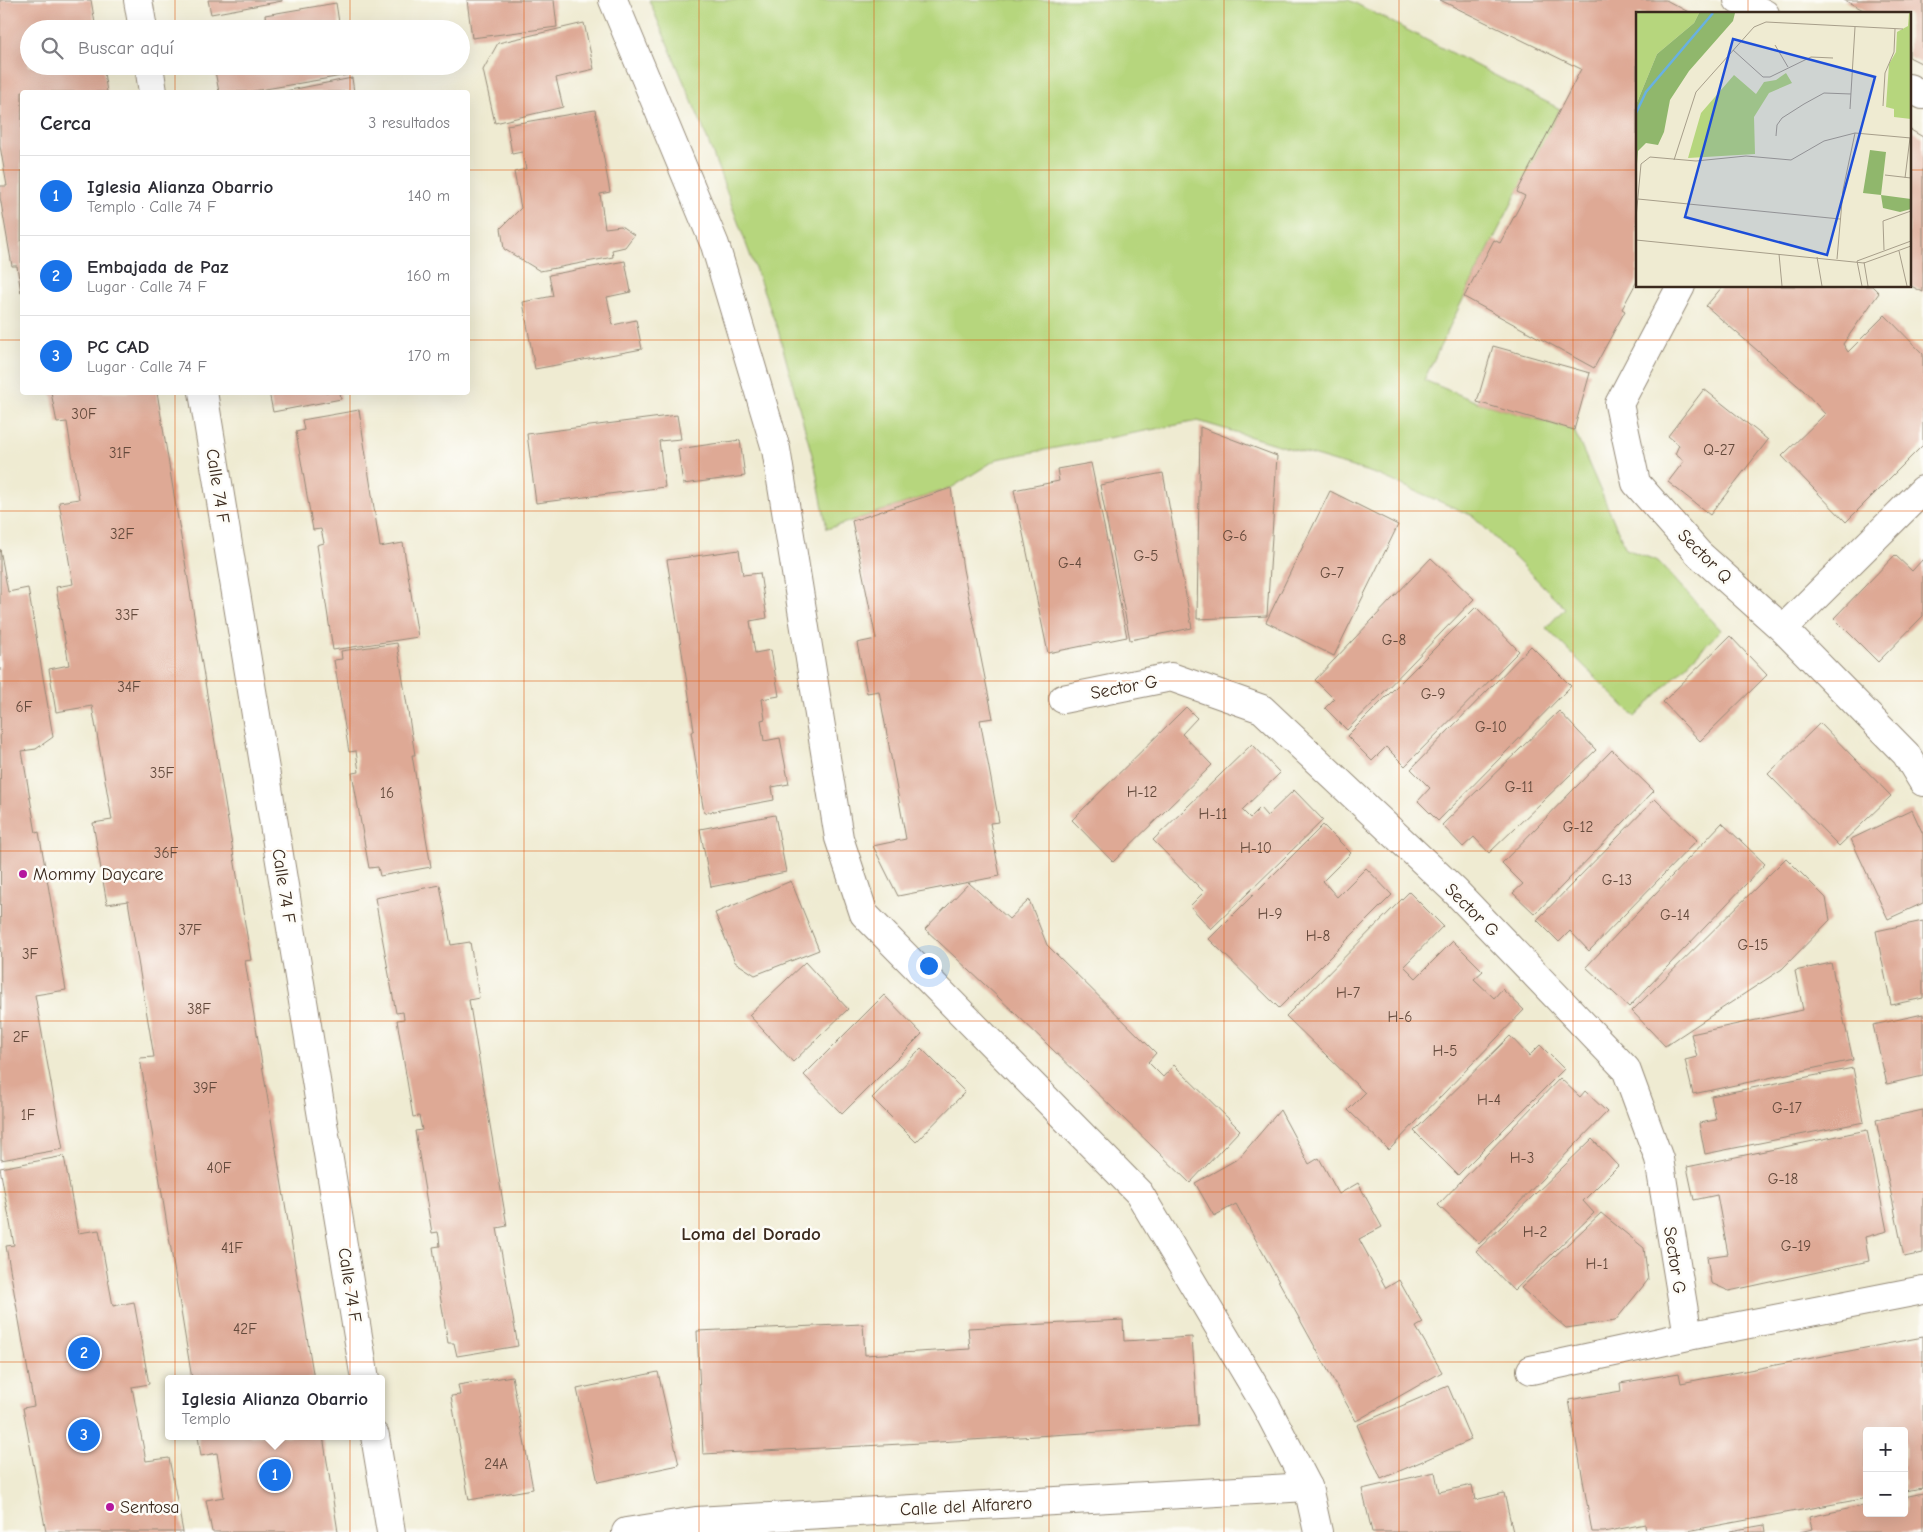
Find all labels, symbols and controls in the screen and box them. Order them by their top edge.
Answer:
inset map [1636,12,1910,288]
search box [20,20,470,75]
icon: search [38,34,66,62]
text: Buscar aquí [78,37,174,59]
text: Cerca [40,111,91,135]
text: 3 resultados [368,114,450,132]
text: Iglesia Alianza Obarrio [87,176,273,198]
text: 1 [53,187,59,205]
text: 140 m [408,187,450,205]
text: Templo · Calle 74 F [87,198,216,216]
text: Embajada de Paz [87,256,228,278]
text: 2 [52,267,60,285]
text: 160 m [407,267,450,285]
text: Lugar · Calle 74 F [87,278,207,296]
text: PC CAD [87,336,149,358]
text: 3 [52,347,60,365]
text: 170 m [408,347,450,365]
text: Lugar · Calle 74 F [87,358,207,376]
house number: 30F [71,405,97,423]
house number: Q-27 [1703,441,1735,459]
house number: 31F [109,444,131,462]
street label: Calle 74 F [201,447,234,526]
house number: 32F [110,525,134,543]
street label: Sector Q [1673,525,1736,588]
house number: G-6 [1223,527,1247,545]
house number: G-5 [1134,547,1158,565]
house number: G-4 [1058,554,1082,572]
house number: G-7 [1320,564,1344,582]
house number: 33F [115,606,139,624]
house number: G-8 [1382,631,1406,649]
street label: Sector G [1089,671,1159,704]
house number: 34F [117,678,141,696]
house number: G-9 [1421,685,1445,703]
house number: 6F [16,698,33,716]
house number: G-10 [1475,718,1507,736]
house number: 35F [150,764,175,782]
house number: G-11 [1505,778,1533,796]
house number: H-12 [1127,783,1157,801]
house number: 16 [380,784,394,802]
house number: H-11 [1199,805,1227,823]
house number: G-12 [1563,818,1593,836]
house number: H-10 [1240,839,1272,857]
house number: 36F [154,844,179,862]
street label: Calle 74 F [267,847,300,926]
place label: Mommy Daycare [33,864,164,885]
marker: Mommy Daycare [17,868,29,880]
house number: G-13 [1602,871,1632,889]
street label: Sector G [1440,879,1503,942]
house number: H-9 [1258,905,1282,923]
house number: G-14 [1660,906,1690,924]
house number: 37F [178,921,202,939]
house number: H-8 [1306,927,1330,945]
house number: G-15 [1738,936,1768,954]
house number: 3F [22,945,38,963]
your location [916,953,942,979]
house number: H-7 [1336,984,1360,1002]
house number: 38F [187,1000,211,1018]
house number: H-6 [1387,1008,1413,1026]
house number: 2F [13,1028,30,1046]
house number: H-5 [1432,1042,1458,1060]
house number: 39F [193,1079,217,1097]
house number: H-4 [1477,1091,1501,1109]
house number: G-17 [1772,1099,1802,1117]
house number: 1F [21,1106,36,1124]
house number: H-3 [1510,1149,1534,1167]
house number: 40F [206,1159,232,1177]
house number: G-18 [1768,1170,1798,1188]
district label: Loma del Dorado [681,1223,821,1245]
house number: H-2 [1523,1223,1547,1241]
street label: Sector G [1659,1225,1690,1295]
house number: G-19 [1781,1237,1811,1255]
house number: 41F [221,1239,243,1257]
street label: Calle 74 F [333,1246,366,1325]
house number: H-1 [1586,1255,1608,1273]
house number: 42F [233,1320,257,1338]
pin: 2 [68,1334,100,1372]
popup [165,1375,385,1440]
text: Iglesia Alianza Obarrio [182,1388,368,1410]
text: Templo [182,1410,231,1428]
pin: 3 [68,1416,100,1454]
map controls [1863,1427,1908,1517]
button: + [1863,1427,1908,1472]
house number: 24A [484,1455,508,1473]
pin: 1 [259,1456,291,1494]
button: − [1863,1472,1908,1517]
street label: Calle del Alfarero [899,1493,1033,1520]
place label: Sentosa [120,1497,180,1518]
marker: Sentosa [104,1501,116,1513]

